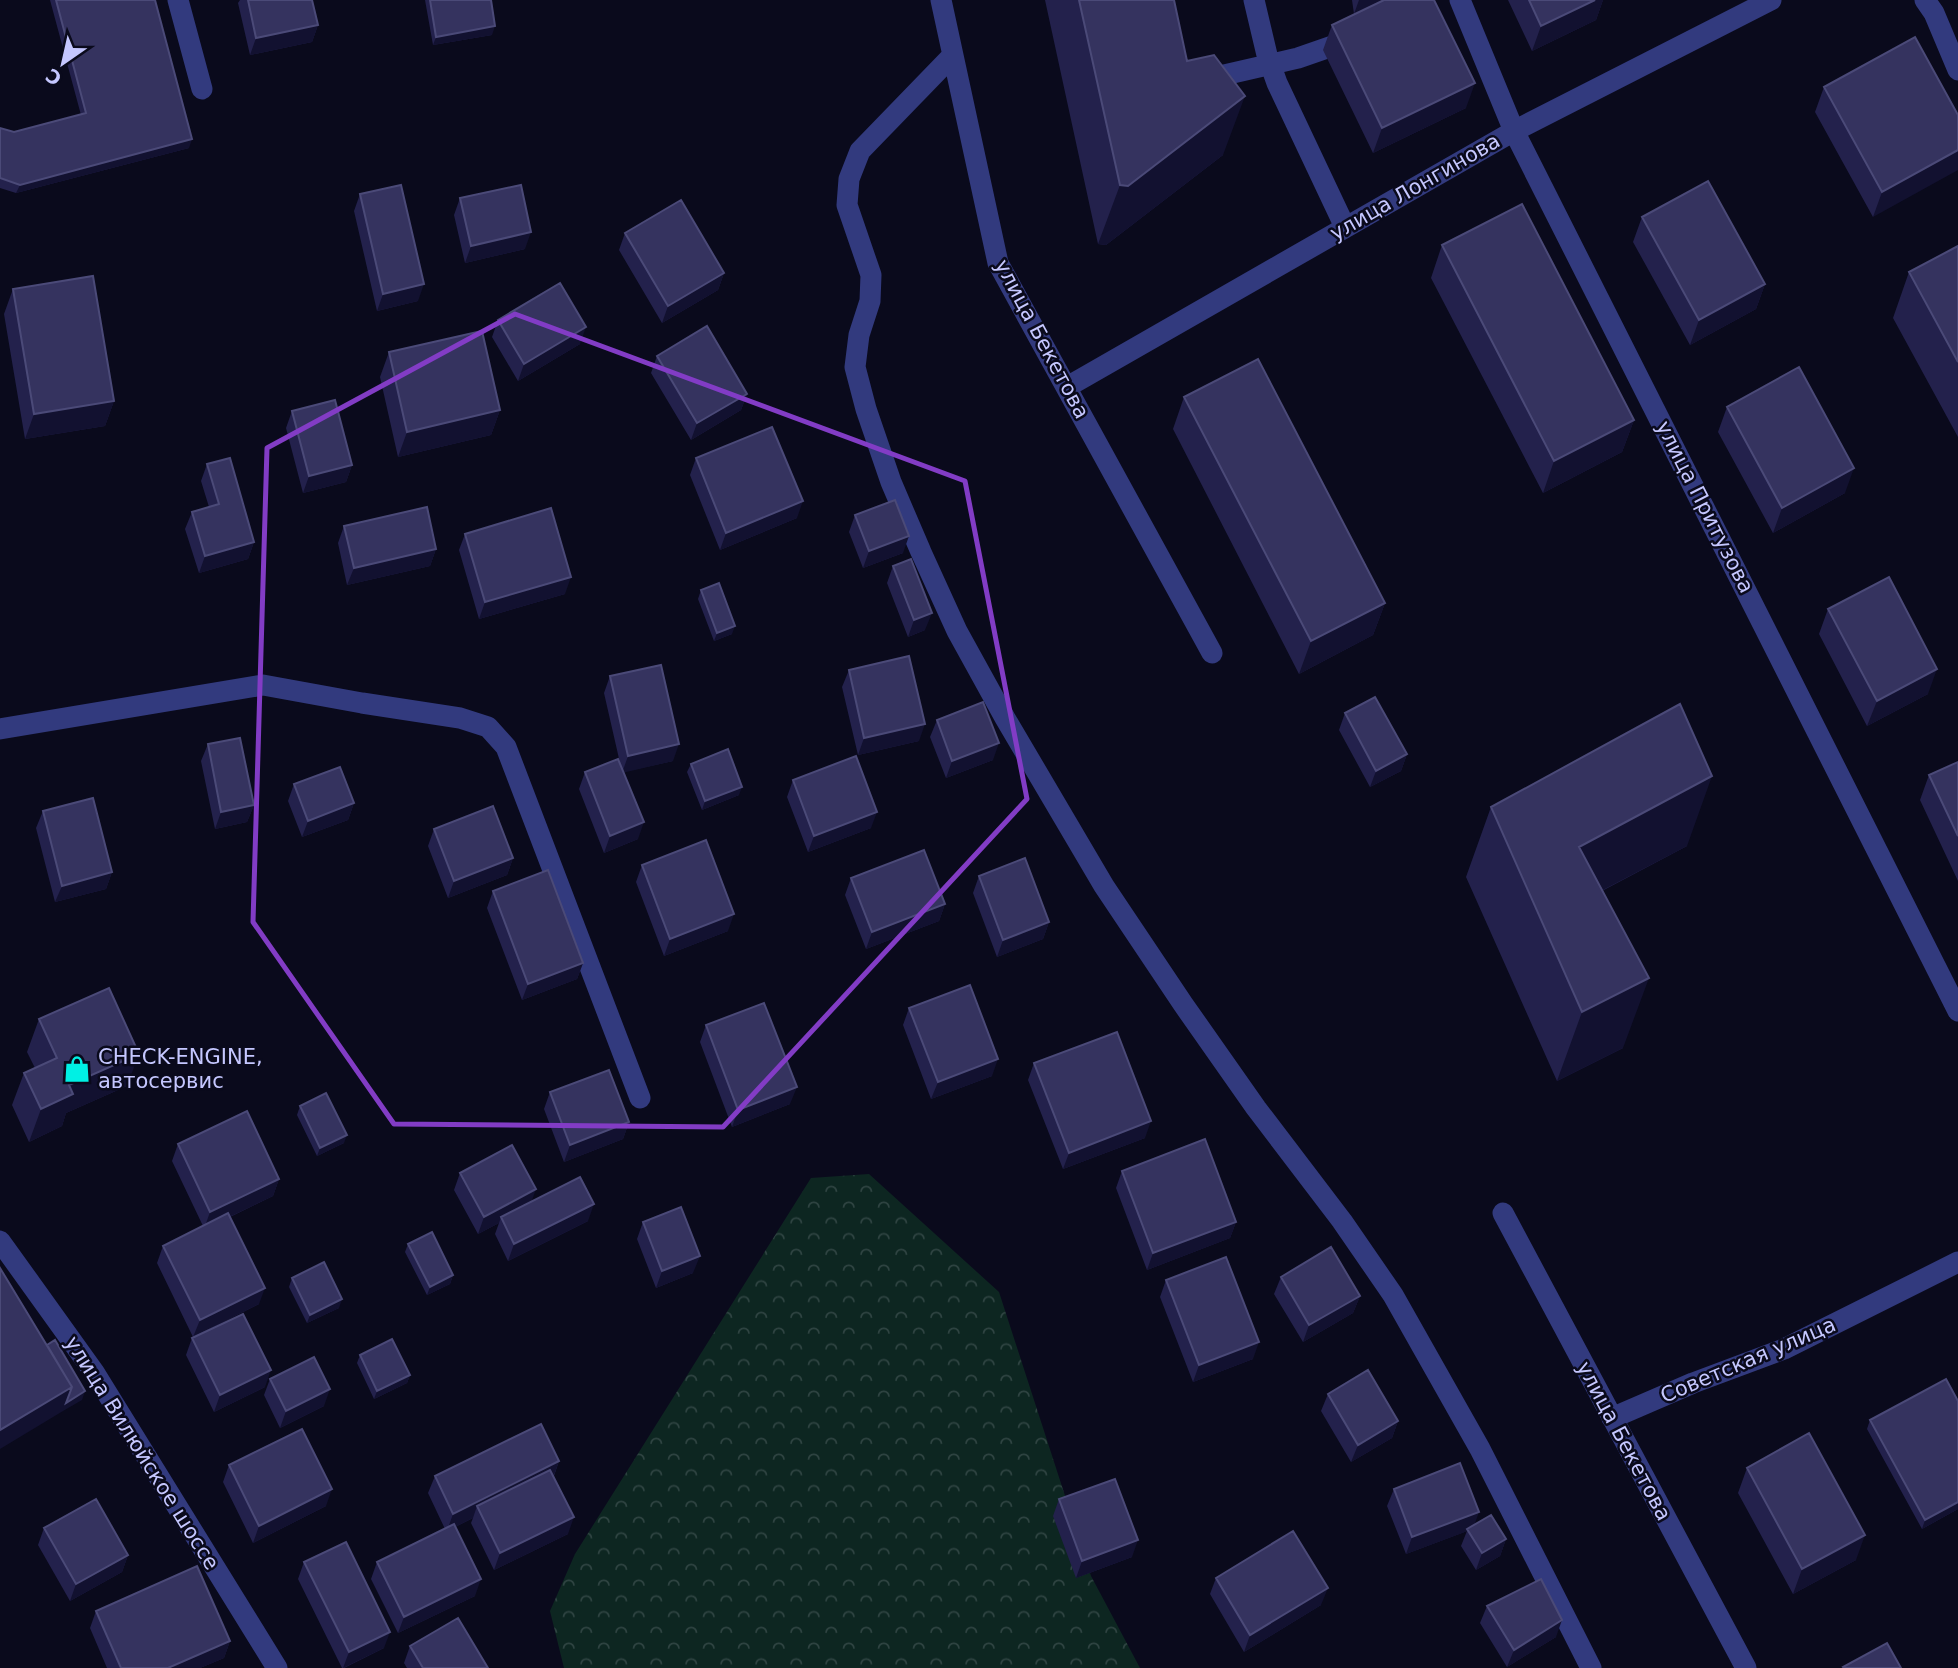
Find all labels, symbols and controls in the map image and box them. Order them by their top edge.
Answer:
north arrow [28,28,98,98]
text: С [42,64,65,90]
street label: улица Лонгинова [1326,129,1504,245]
street label: улица Бекетова [990,255,1094,423]
street label: улица Притузова [1651,417,1759,597]
place label: CHECK-ENGINE, автосервис [98,1045,263,1093]
shop icon: CHECK-ENGINE, автосервис [62,1054,92,1084]
street label: Советская улица [1657,1312,1839,1408]
street label: улица Вилюйское шоссе [60,1332,224,1574]
street label: улица Бекетова [1572,1357,1676,1525]

